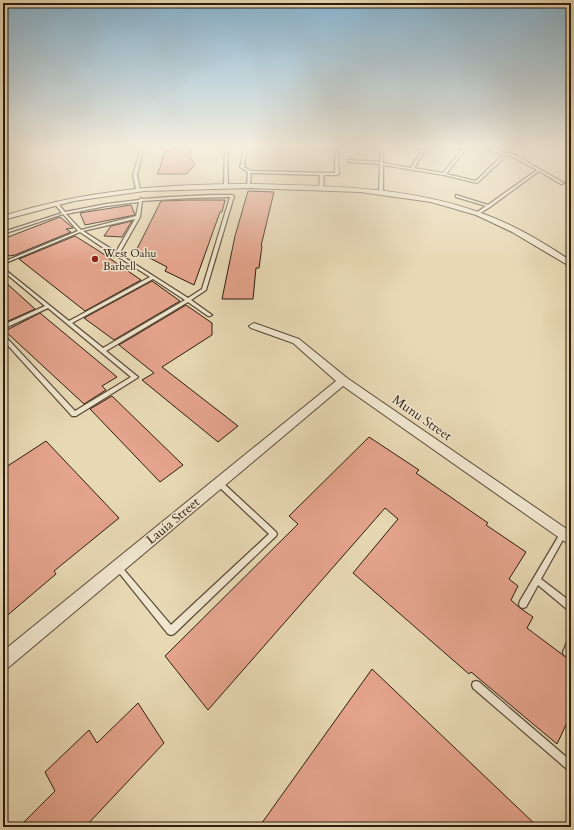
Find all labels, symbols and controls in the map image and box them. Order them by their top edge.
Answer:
place label: West Oahu Barbell [102,246,157,274]
marker: West Oahu Barbell [90,254,100,264]
street label: Munu Street [389,391,455,445]
street label: Lauia Street [142,493,204,549]

